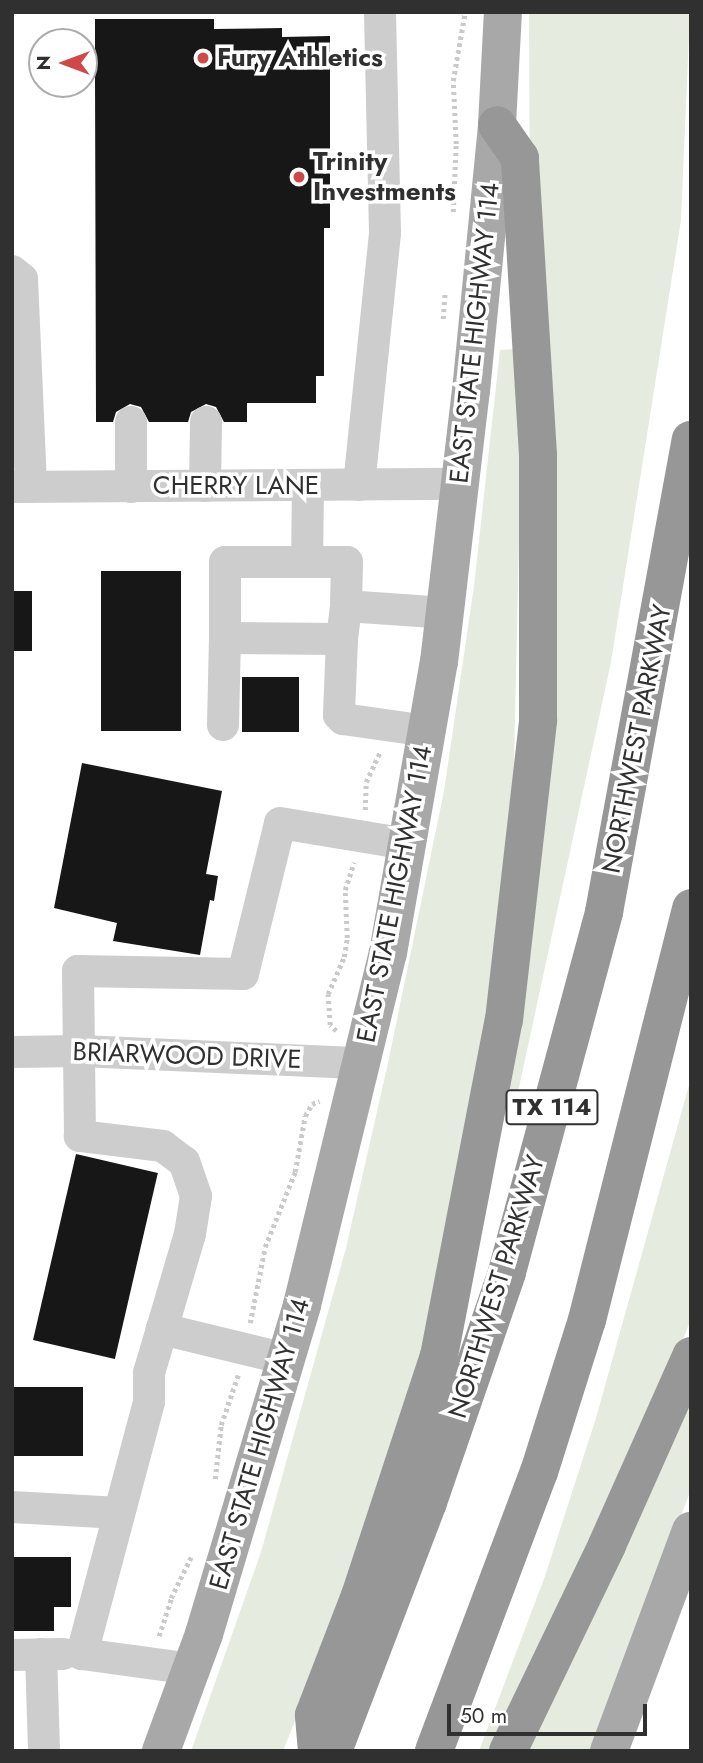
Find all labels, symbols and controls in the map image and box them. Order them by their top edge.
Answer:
north arrow [28,28,98,98]
place label: Fury Athletics [217,42,383,74]
marker: Fury Athletics [195,50,211,66]
text: N [30,55,57,71]
place label: Trinity Investments [313,146,456,208]
marker: Trinity Investments [291,169,307,185]
street label: EAST STATE HIGHWAY 114 [444,181,506,485]
street label: CHERRY LANE [153,470,319,502]
street label: NORTHWEST PARKWAY [596,602,678,876]
street label: EAST STATE HIGHWAY 114 [351,743,439,1045]
street label: BRIARWOOD DRIVE [72,1036,302,1076]
road number: TX 114 [505,1086,599,1128]
street label: NORTHWEST PARKWAY [442,1152,552,1422]
street label: EAST STATE HIGHWAY 114 [203,1295,317,1593]
scale bar [451,1690,650,1734]
text: 50 m [460,1701,507,1731]

